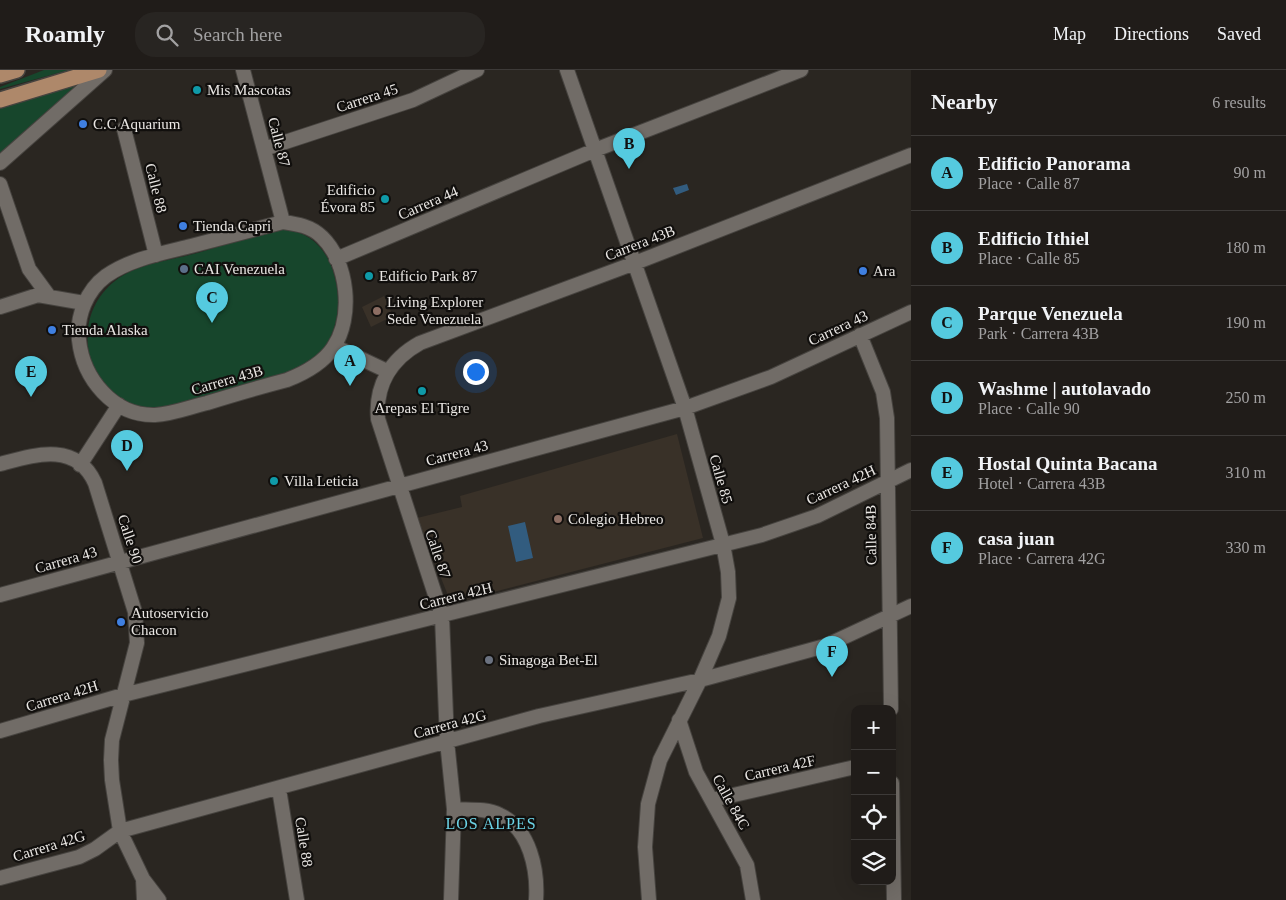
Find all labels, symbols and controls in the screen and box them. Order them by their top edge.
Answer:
search box [135,12,485,57]
text: Roamly [25,21,105,47]
icon: search [153,21,181,49]
text: Search here [193,24,282,45]
text: Map [1053,24,1086,44]
text: Directions [1114,24,1189,44]
text: Saved [1217,24,1261,44]
street label: Carrera 45 [334,81,400,115]
place label: Mis Mascotas [207,82,291,98]
marker: Mis Mascotas [191,84,203,96]
text: Nearby [931,90,998,114]
text: 6 results [1212,94,1266,111]
place label: C.C Aquarium [93,116,181,132]
street label: Calle 87 [265,116,293,169]
marker: C.C Aquarium [77,118,89,130]
pin: B [613,128,645,169]
text: Edificio Panorama [978,153,1131,174]
street label: Calle 88 [142,162,170,214]
text: A [941,164,953,181]
text: 90 m [1234,164,1266,181]
text: Place · Calle 87 [978,175,1080,192]
place label: Edificio Évora 85 [320,182,375,215]
street label: Carrera 44 [396,183,461,223]
marker: Edificio Évora 85 [379,193,391,205]
place label: Tienda Capri [193,218,271,234]
marker: Tienda Capri [177,220,189,232]
street label: Carrera 43B [603,222,677,264]
text: Edificio Ithiel [978,228,1089,249]
text: B [942,239,952,256]
text: 180 m [1226,239,1266,256]
text: Place · Calle 85 [978,250,1080,267]
place label: CAI Venezuela [194,261,285,277]
marker: CAI Venezuela [178,263,190,275]
place label: Ara [873,263,896,279]
marker: Ara [857,265,869,277]
place label: Edificio Park 87 [379,268,478,284]
marker: Edificio Park 87 [363,270,375,282]
pin: C [196,282,228,323]
place label: Living Explorer Sede Venezuela [387,294,483,327]
text: Parque Venezuela [978,303,1123,324]
marker: Living Explorer Sede Venezuela [371,305,383,317]
street label: Carrera 43 [806,307,870,349]
text: C [941,314,953,331]
text: 190 m [1226,314,1266,331]
place label: Tienda Alaska [62,322,148,338]
marker: Tienda Alaska [46,324,58,336]
text: Park · Carrera 43B [978,325,1099,342]
pin: A [334,345,366,386]
pin: E [15,356,47,397]
your location [463,359,489,385]
street label: Carrera 43B [189,362,265,398]
text: Washme | autolavado [978,378,1151,399]
marker: Arepas El Tigre [416,385,428,397]
text: D [941,389,953,406]
text: 250 m [1226,389,1266,406]
place label: Arepas El Tigre [375,400,470,416]
text: Place · Calle 90 [978,400,1080,417]
pin: D [111,430,143,471]
street label: Carrera 43 [424,437,490,469]
street label: Calle 85 [706,453,736,505]
text: Hostal Quinta Bacana [978,453,1157,474]
street label: Carrera 42H [804,462,878,508]
text: E [942,464,952,481]
text: 310 m [1226,464,1266,481]
place label: Villa Leticia [284,473,359,489]
marker: Villa Leticia [268,475,280,487]
text: Hotel · Carrera 43B [978,475,1106,492]
street label: Calle 84B [862,505,880,565]
place label: Colegio Hebreo [568,511,663,527]
street label: Calle 90 [115,513,145,565]
marker: Colegio Hebreo [552,513,564,525]
street label: Calle 87 [422,528,454,581]
text: casa juan [978,528,1055,549]
text: F [942,539,952,556]
text: 330 m [1226,539,1266,556]
street label: Carrera 43 [33,544,99,576]
text: Place · Carrera 42G [978,550,1106,567]
street label: Carrera 42H [418,579,494,613]
place label: Autoservicio Chacon [131,605,208,638]
marker: Autoservicio Chacon [115,616,127,628]
pin: F [816,636,848,677]
place label: Sinagoga Bet-El [499,652,598,668]
marker: Sinagoga Bet-El [483,654,495,666]
street label: Carrera 42H [24,677,100,715]
map controls [851,705,896,885]
button: + [851,705,896,750]
street label: Carrera 42G [412,707,488,741]
button: − [851,750,896,795]
street label: Carrera 42F [743,752,817,784]
street label: Calle 84C [709,772,753,832]
button: locate [851,795,896,840]
district label: LOS ALPES [445,815,537,832]
street label: Calle 88 [292,816,316,868]
street label: Carrera 42G [11,827,87,865]
button: layers [851,840,896,885]

